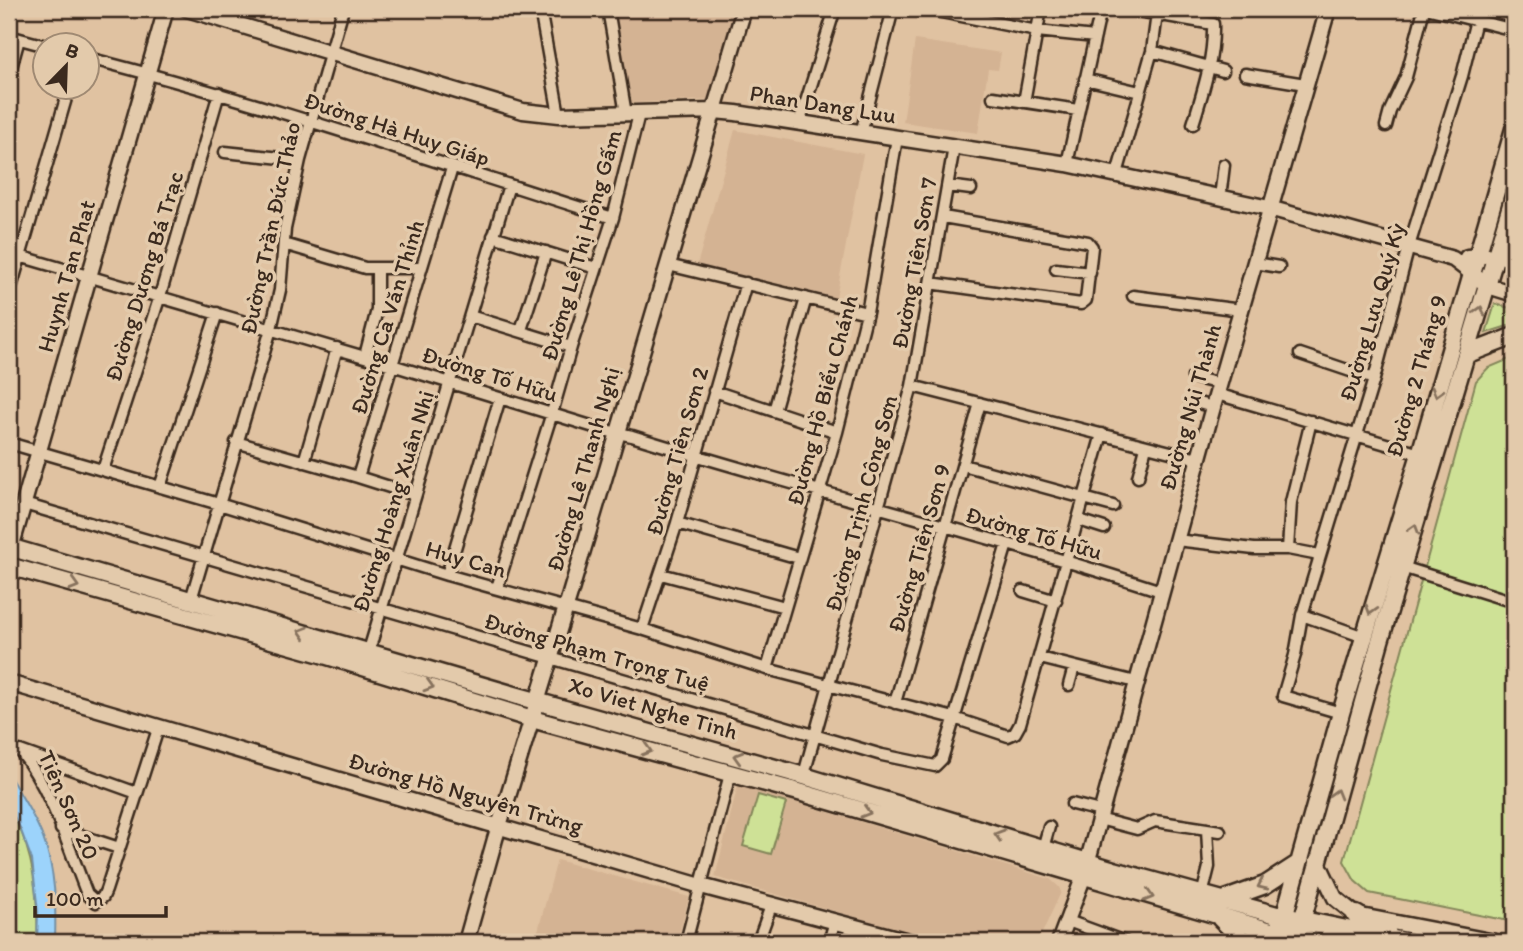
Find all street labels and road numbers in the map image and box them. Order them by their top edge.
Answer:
street label: Phan Dang Luu [748,79,899,129]
street label: Đường Hà Huy Giáp [301,86,493,172]
street label: Đường Trần Đức Thảo [234,119,306,337]
street label: Đường Lê Thị Hồng Gấm [535,126,627,364]
street label: Đường Dương Bá Trạc [99,167,189,384]
street label: Đường Tiên Sơn 7 [885,175,943,351]
street label: Huynh Tan Phat [31,196,101,355]
street label: Đường Ca Văn Thỉnh [344,216,430,418]
street label: Đường Lưu Quý Kỳ [1333,219,1411,404]
street label: Đường Hồ Biểu Chánh [780,292,864,508]
street label: Đường 2 Tháng 9 [1380,292,1452,460]
street label: Đường Núi Thành [1153,321,1227,493]
street label: Đường Tố Hữu [419,340,562,408]
street label: Đường Lê Thanh Nghị [540,364,626,574]
street label: Đường Tiên Sơn 2 [640,364,714,538]
street label: Đường Hoàng Xuân Nhị [346,387,440,615]
street label: Đường Trịnh Công Sơn [819,392,903,614]
street label: Đường Tiên Sơn 9 [882,461,956,635]
street label: Đường Tố Hữu [963,500,1106,566]
street label: Huy Can [422,534,510,584]
street label: Đường Phạm Trọng Tuệ [481,606,713,698]
street label: Xo Viet Nghe Tinh [565,670,741,746]
street label: Tiên Sơn 20 [32,746,106,864]
street label: Đường Hồ Nguyên Trừng [346,746,587,840]

